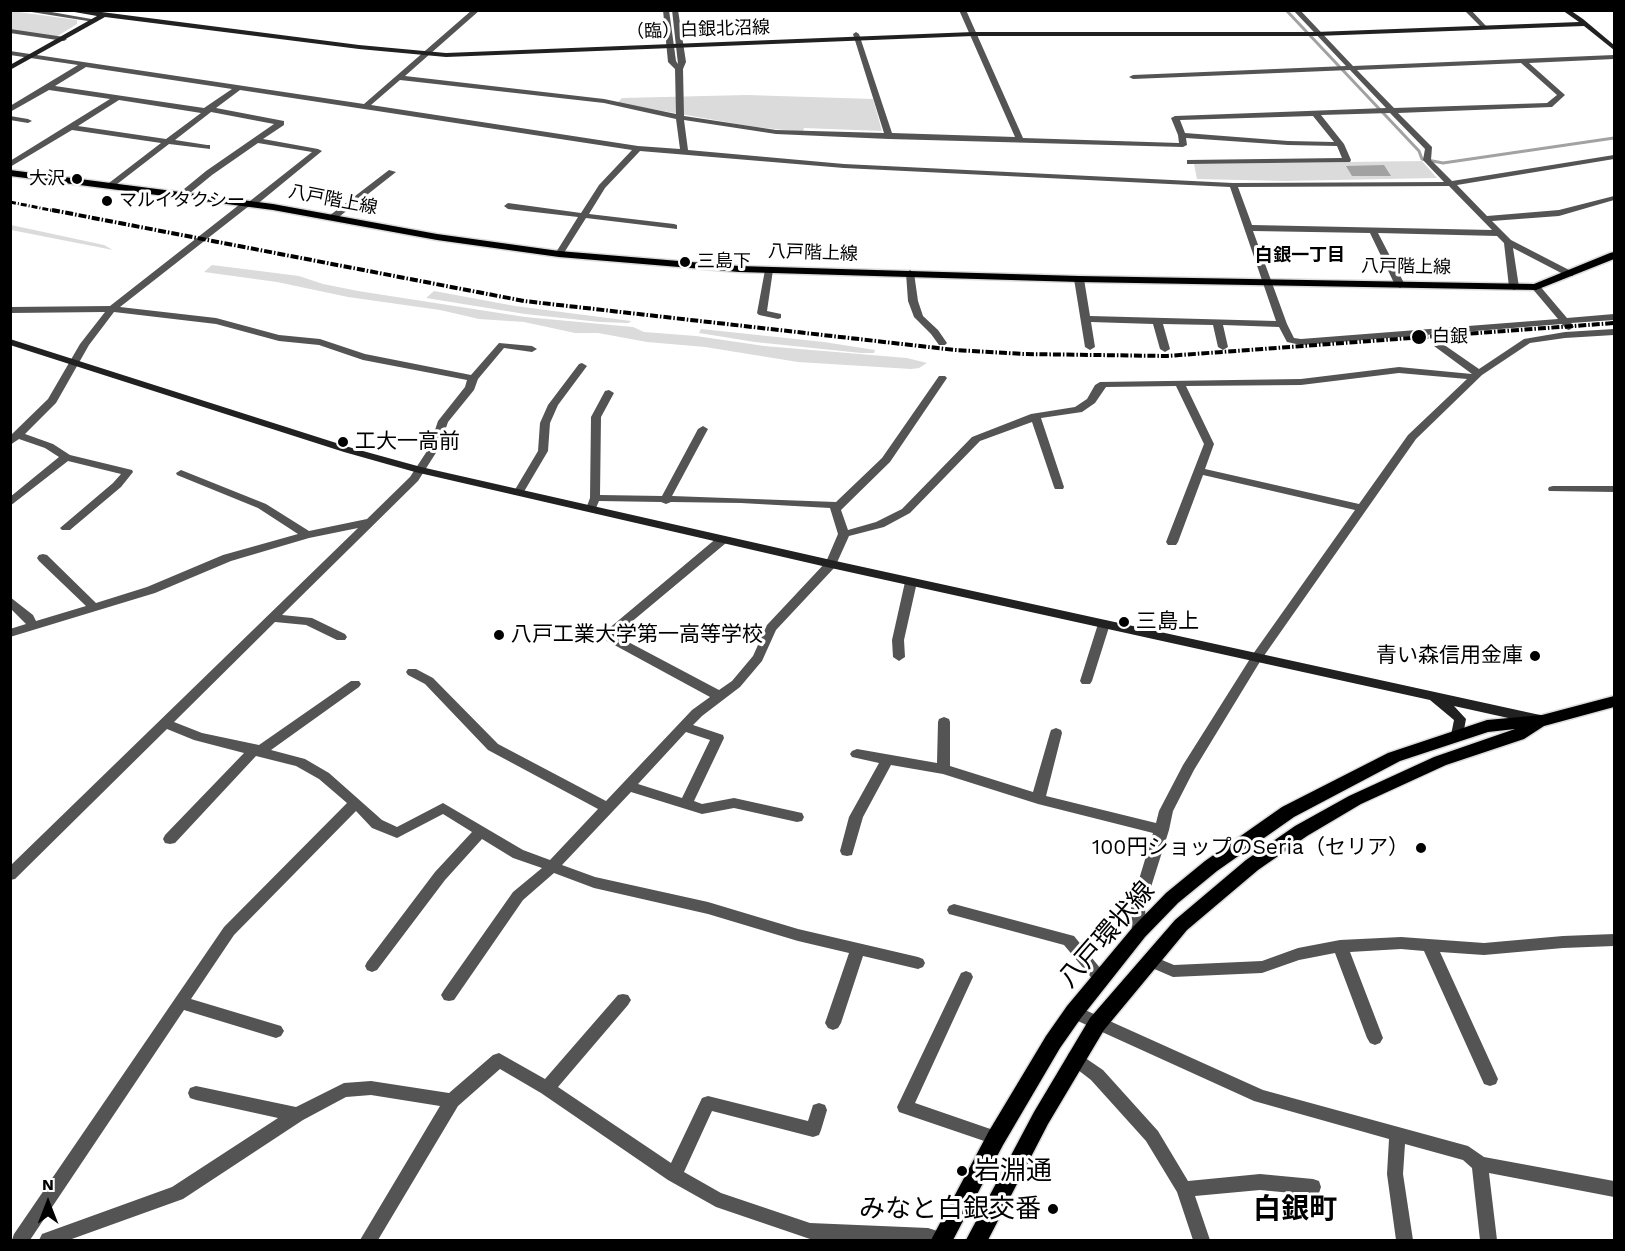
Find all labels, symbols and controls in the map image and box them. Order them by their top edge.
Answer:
street label: （臨）白銀北沼線 [626,17,770,43]
place label: 大沢 [29,168,65,190]
marker: 大沢 [70,172,84,186]
street label: 八戸階上線 [287,181,379,219]
place label: マルイタクシー [119,190,245,212]
marker: マルイタクシー [100,194,114,208]
street label: 八戸階上線 [768,241,858,265]
district label: 白銀一丁目 [1255,245,1345,267]
place label: 三島下 [697,251,751,273]
marker: 三島下 [678,255,692,269]
street label: 八戸階上線 [1361,255,1451,279]
place label: 白銀 [1432,326,1468,348]
marker: 白銀 [1410,328,1428,346]
place label: 工大一高前 [355,429,460,455]
marker: 工大一高前 [336,435,350,449]
place label: 三島上 [1136,609,1199,635]
marker: 三島上 [1117,615,1131,629]
place label: 八戸工業大学第一高等学校 [511,622,763,648]
marker: 八戸工業大学第一高等学校 [492,628,506,642]
place label: 青い森信用金庫 [1376,643,1523,669]
marker: 青い森信用金庫 [1528,649,1542,663]
place label: 100円ショップのSeria（セリア） [1092,835,1409,861]
marker: 100円ショップのSeria（セリア） [1414,841,1428,855]
street label: 八戸環状線 [1053,876,1161,994]
place label: 岩淵通 [974,1155,1052,1187]
marker: 岩淵通 [955,1164,969,1178]
north arrow [18,1173,78,1233]
text: N [42,1175,54,1194]
place label: みなと白銀交番 [859,1193,1041,1225]
district label: 白銀町 [1253,1193,1337,1227]
marker: みなと白銀交番 [1046,1202,1060,1216]

